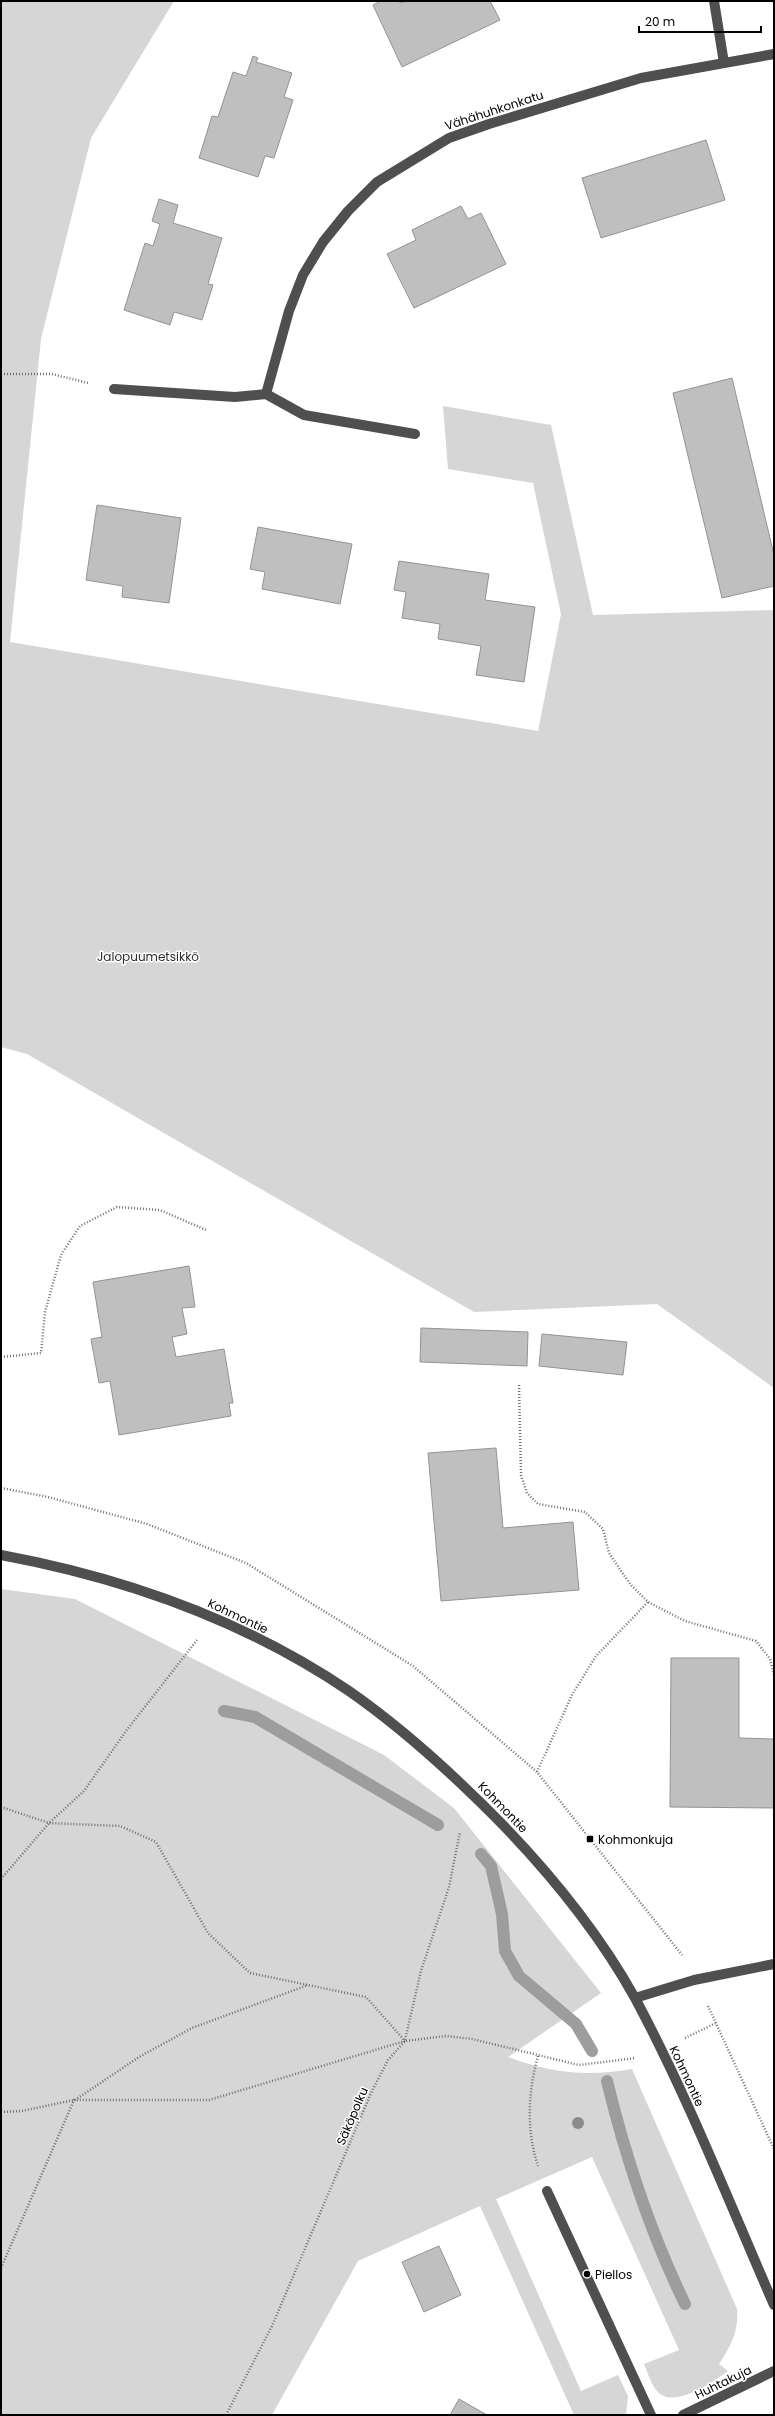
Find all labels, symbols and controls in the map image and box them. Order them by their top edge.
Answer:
scale bar [639,8,761,34]
text: 20 m [645,13,675,30]
street label: Vähähuhkonkatu [442,86,546,134]
park label: Jalopuumetsikkö [97,948,199,965]
street label: Kohmontie [205,1595,271,1637]
street label: Kohmontie [474,1778,532,1836]
place label: Kohmonkuja [598,1831,673,1848]
marker: Kohmonkuja [585,1834,595,1844]
street label: Kohmontie [666,2043,708,2109]
street label: Säköpolku [332,2084,372,2148]
place label: Piellos [595,2266,632,2283]
marker: Piellos [582,2269,592,2279]
street label: Huhtakuja [692,2361,754,2403]

